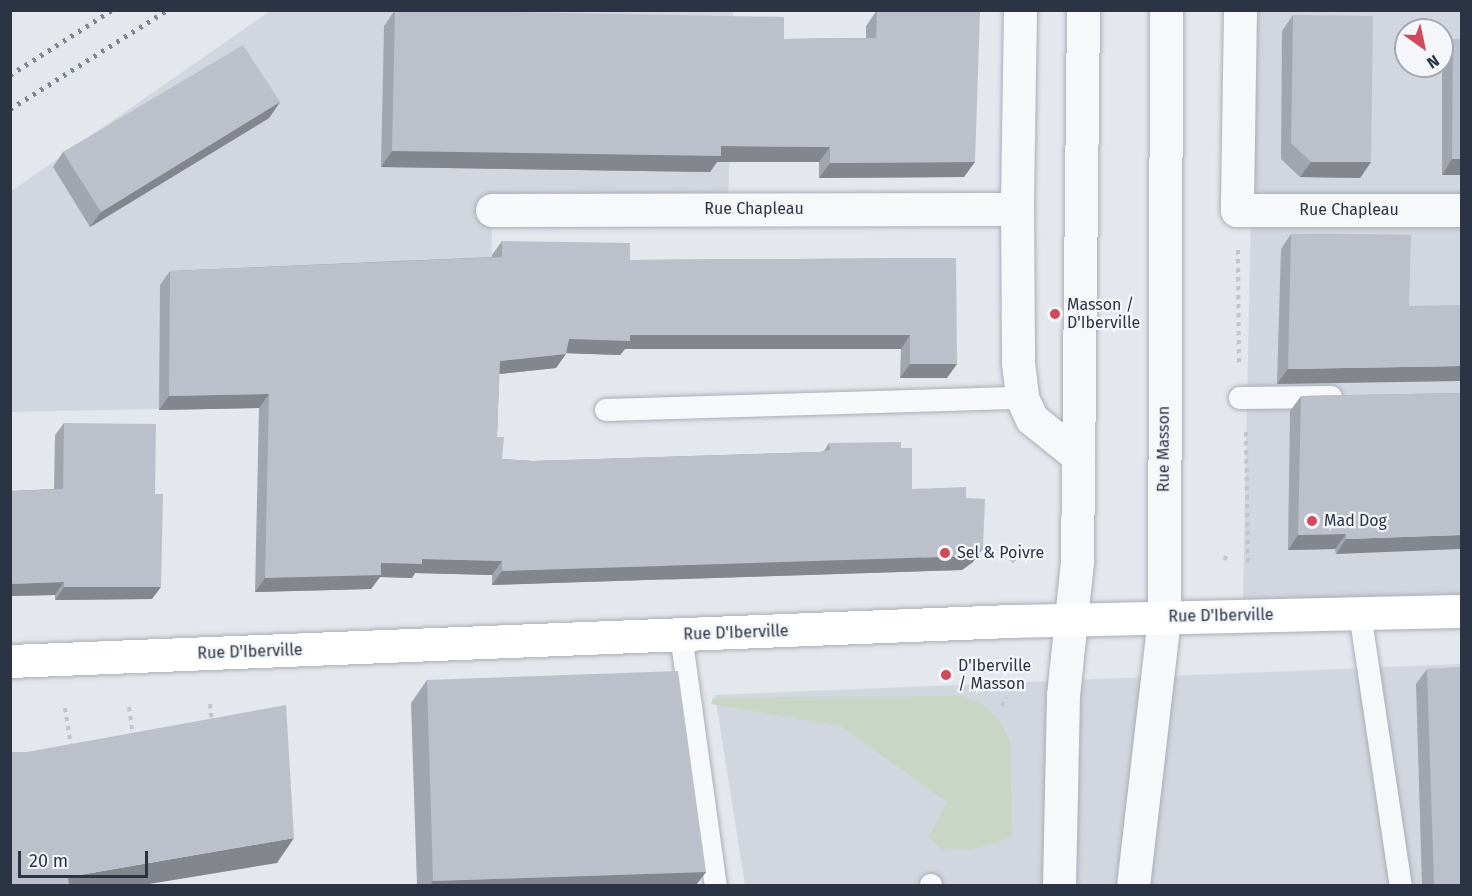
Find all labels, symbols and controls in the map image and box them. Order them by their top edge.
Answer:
north arrow [1394,18,1454,78]
text: N [1423,51,1443,73]
street label: Rue Chapleau [704,199,804,219]
street label: Rue Chapleau [1299,200,1399,220]
place label: Masson / D'Iberville [1067,295,1140,333]
marker: Masson / D'Iberville [1048,307,1062,321]
street label: Rue Masson [1154,406,1174,492]
place label: Mad Dog [1324,511,1387,531]
marker: Mad Dog [1305,514,1319,528]
place label: Sel & Poivre [957,543,1044,563]
marker: Sel & Poivre [938,546,952,560]
street label: Rue D'Iberville [1168,605,1274,627]
street label: Rue D'Iberville [683,622,789,644]
street label: Rue D'Iberville [197,641,303,663]
place label: D'Iberville / Masson [958,656,1031,694]
marker: D'Iberville / Masson [939,668,953,682]
scale bar [21,839,152,877]
text: 20 m [29,850,68,872]

